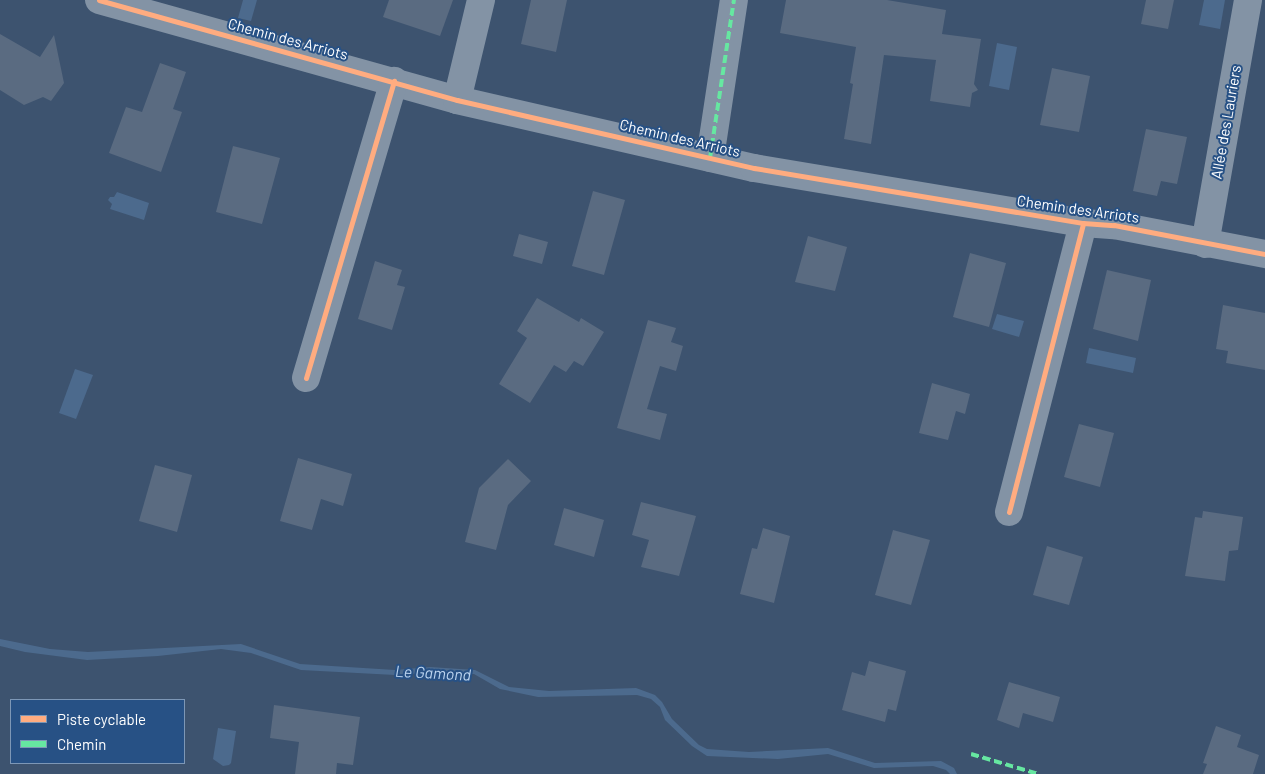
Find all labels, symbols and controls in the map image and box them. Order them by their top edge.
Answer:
street label: Chemin des Arriots [226,14,350,64]
street label: Allée des Lauriers [1207,64,1245,180]
street label: Chemin des Arriots [618,115,742,161]
street label: Chemin des Arriots [1016,192,1140,226]
water label: Le Gamond [395,661,471,685]
legend [10,699,185,764]
text: Piste cyclable [57,710,146,728]
text: Chemin [57,735,106,753]

